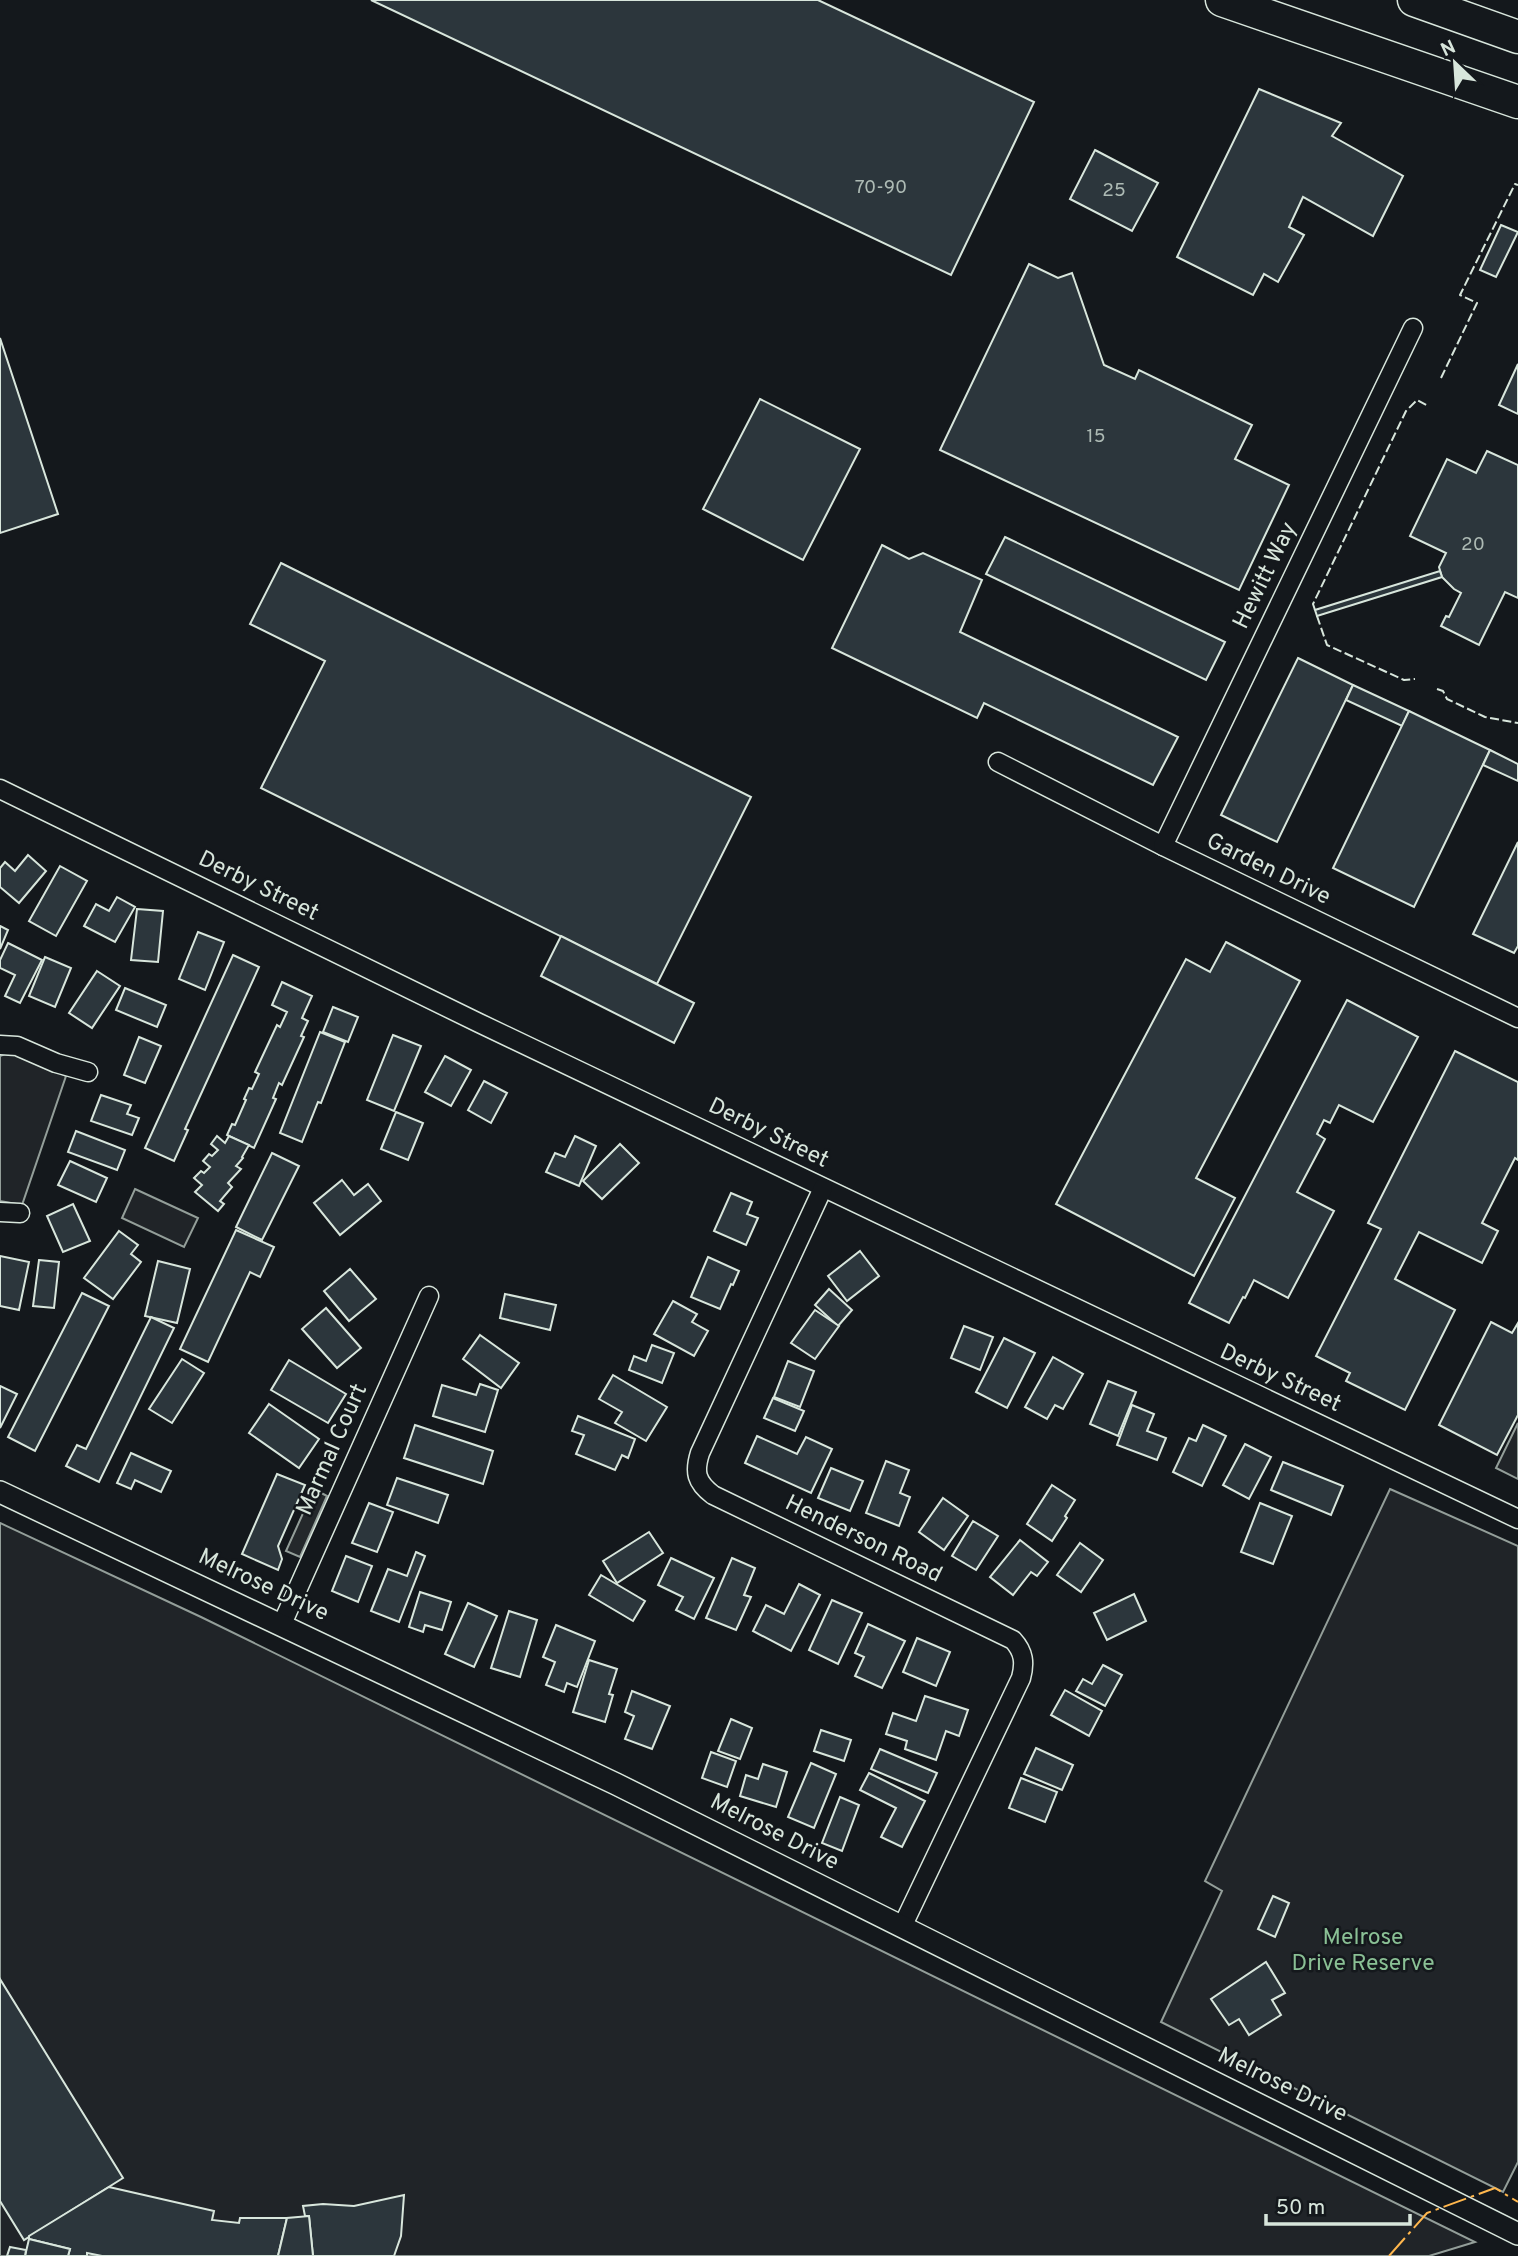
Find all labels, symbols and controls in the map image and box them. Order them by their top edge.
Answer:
north arrow [1420,28,1490,98]
text: N [1437,36,1460,63]
house number: 70-90 [855,176,907,200]
house number: 25 [1102,179,1126,203]
house number: 15 [1087,425,1105,449]
street label: Hewitt Way [1228,518,1304,634]
house number: 20 [1461,533,1485,557]
street label: Garden Drive [1201,827,1335,913]
street label: Derby Street [193,845,323,929]
street label: Derby Street [703,1092,833,1176]
street label: Derby Street [1215,1338,1345,1420]
street label: Marmal Court [291,1380,375,1520]
street label: Henderson Road [780,1489,946,1591]
street label: Melrose Drive [193,1543,333,1629]
street label: Melrose Drive [705,1788,843,1878]
park label: Melrose Drive Reserve [1291,1924,1435,1979]
street label: Melrose Drive [1212,2042,1352,2130]
scale bar [1266,2182,1410,2226]
text: 50 m [1276,2195,1325,2222]

